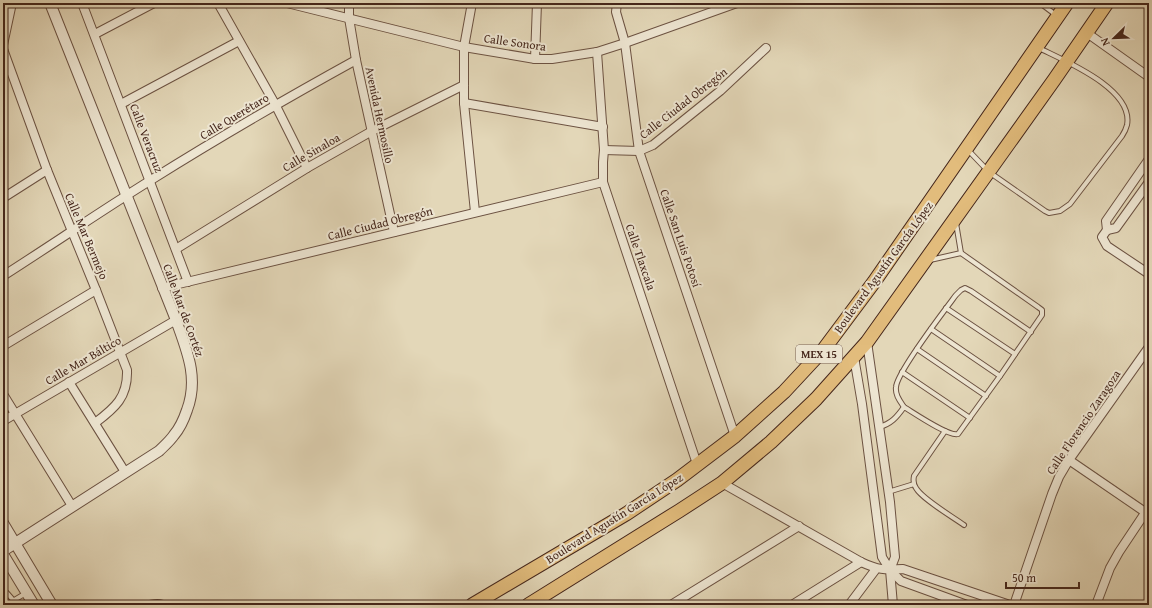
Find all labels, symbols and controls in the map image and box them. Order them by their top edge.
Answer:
north arrow [1094,18,1134,58]
street label: Calle Sonora [483,29,547,55]
text: N [1096,35,1114,48]
street label: Calle Ciudad Obregón [635,63,731,143]
street label: Avenida Hermosillo [361,65,399,165]
street label: Calle Querétaro [196,89,272,143]
street label: Calle Veracruz [126,101,168,175]
street label: Calle Sinaloa [279,128,343,175]
street label: Calle San Luis Potosí [656,187,706,290]
street label: Calle Mar Bermejo [61,190,113,282]
street label: Boulevard Agustín García López [829,198,937,336]
street label: Calle Ciudad Obregón [326,202,434,244]
street label: Calle Tlaxcala [622,222,660,293]
street label: Calle Mar de Cortéz [159,261,209,359]
street label: Calle Mar Báltico [42,331,124,389]
road number: MEX 15 [796,345,842,363]
street label: Calle Florencio Zaragoza [1042,366,1125,478]
street label: Boulevard Agustín García López [542,469,686,567]
scale bar [1006,564,1079,590]
text: 50 m [1012,569,1036,586]

